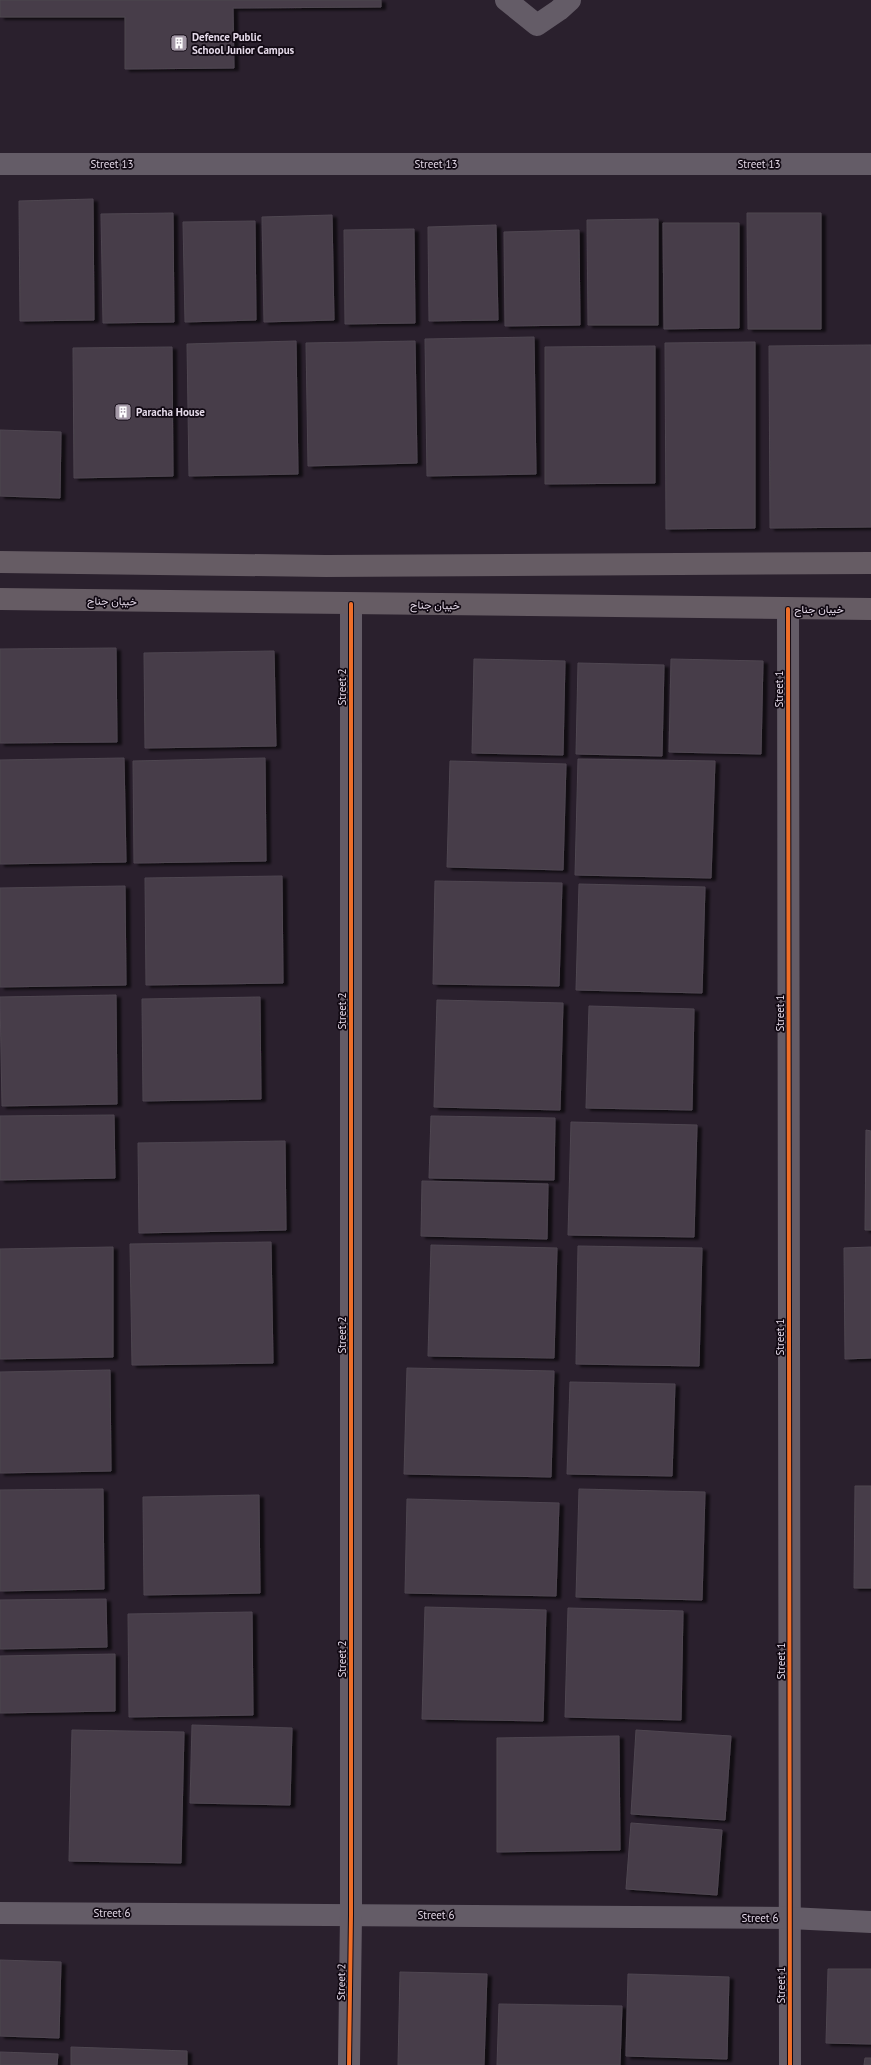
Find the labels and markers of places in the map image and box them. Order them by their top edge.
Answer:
place label: Defence Public School Junior Campus [192,30,295,57]
building icon: Defence Public School Junior Campus [169,33,189,53]
building icon: Paracha House [113,402,133,422]
place label: Paracha House [136,405,205,419]

